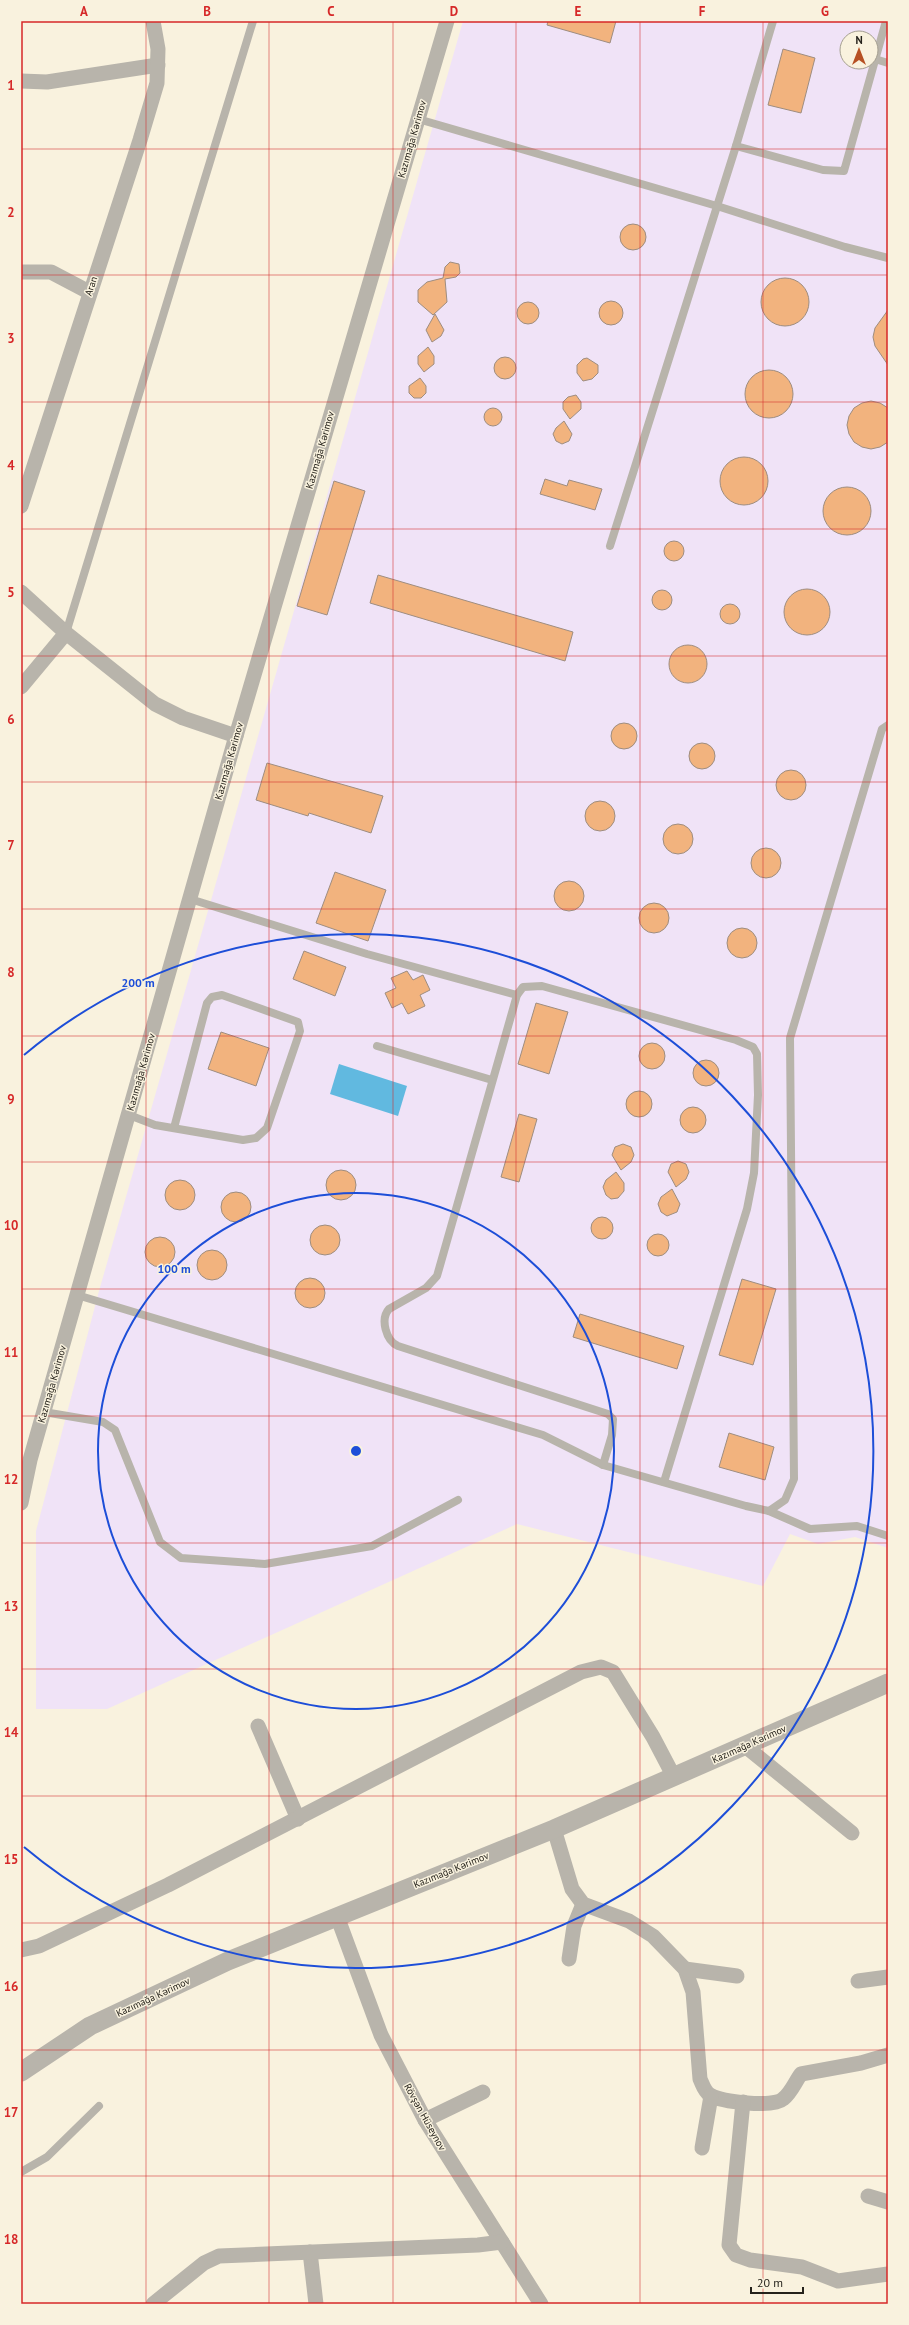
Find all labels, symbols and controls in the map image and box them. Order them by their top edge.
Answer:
text: A [80,3,88,20]
text: B [203,3,211,20]
text: C [327,3,335,20]
text: D [450,3,458,20]
text: E [575,3,582,20]
text: F [699,3,706,20]
text: G [821,3,829,20]
north arrow [839,30,879,70]
text: N [855,33,863,47]
text: 1 [7,77,15,94]
street label: Kazımağa Kərimov [395,99,429,179]
text: 2 [7,204,15,221]
street label: Aran [82,275,100,297]
text: 3 [7,330,15,347]
street label: Kazımağa Kərimov [303,410,337,490]
text: 4 [7,457,15,474]
text: 5 [7,584,15,601]
text: 6 [7,711,15,728]
street label: Kazımağa Kərimov [212,721,246,801]
text: 7 [7,837,15,854]
text: 8 [7,964,15,981]
text: 200 m [121,975,155,990]
street label: Kazımağa Kərimov [124,1032,158,1112]
text: 9 [7,1091,15,1108]
text: 10 [4,1217,18,1234]
text: 100 m [157,1261,191,1276]
text: 11 [4,1344,18,1361]
street label: Kazımağa Kərimov [35,1344,69,1424]
centre of rings [349,1444,363,1458]
text: 12 [4,1471,18,1488]
text: 13 [4,1598,18,1615]
street label: Kazımağa Kərimov [710,1722,788,1766]
text: 14 [4,1724,19,1741]
street label: Kazımağa Kərimov [412,1849,491,1891]
text: 15 [4,1851,18,1868]
street label: Kazımağa Kərimov [114,1974,192,2020]
text: 16 [4,1978,18,1995]
street label: Rövşən Hüseynov [401,2081,449,2153]
text: 17 [4,2104,18,2121]
text: 18 [4,2231,18,2248]
scale bar [751,2269,803,2295]
text: 20 m [757,2275,783,2290]

